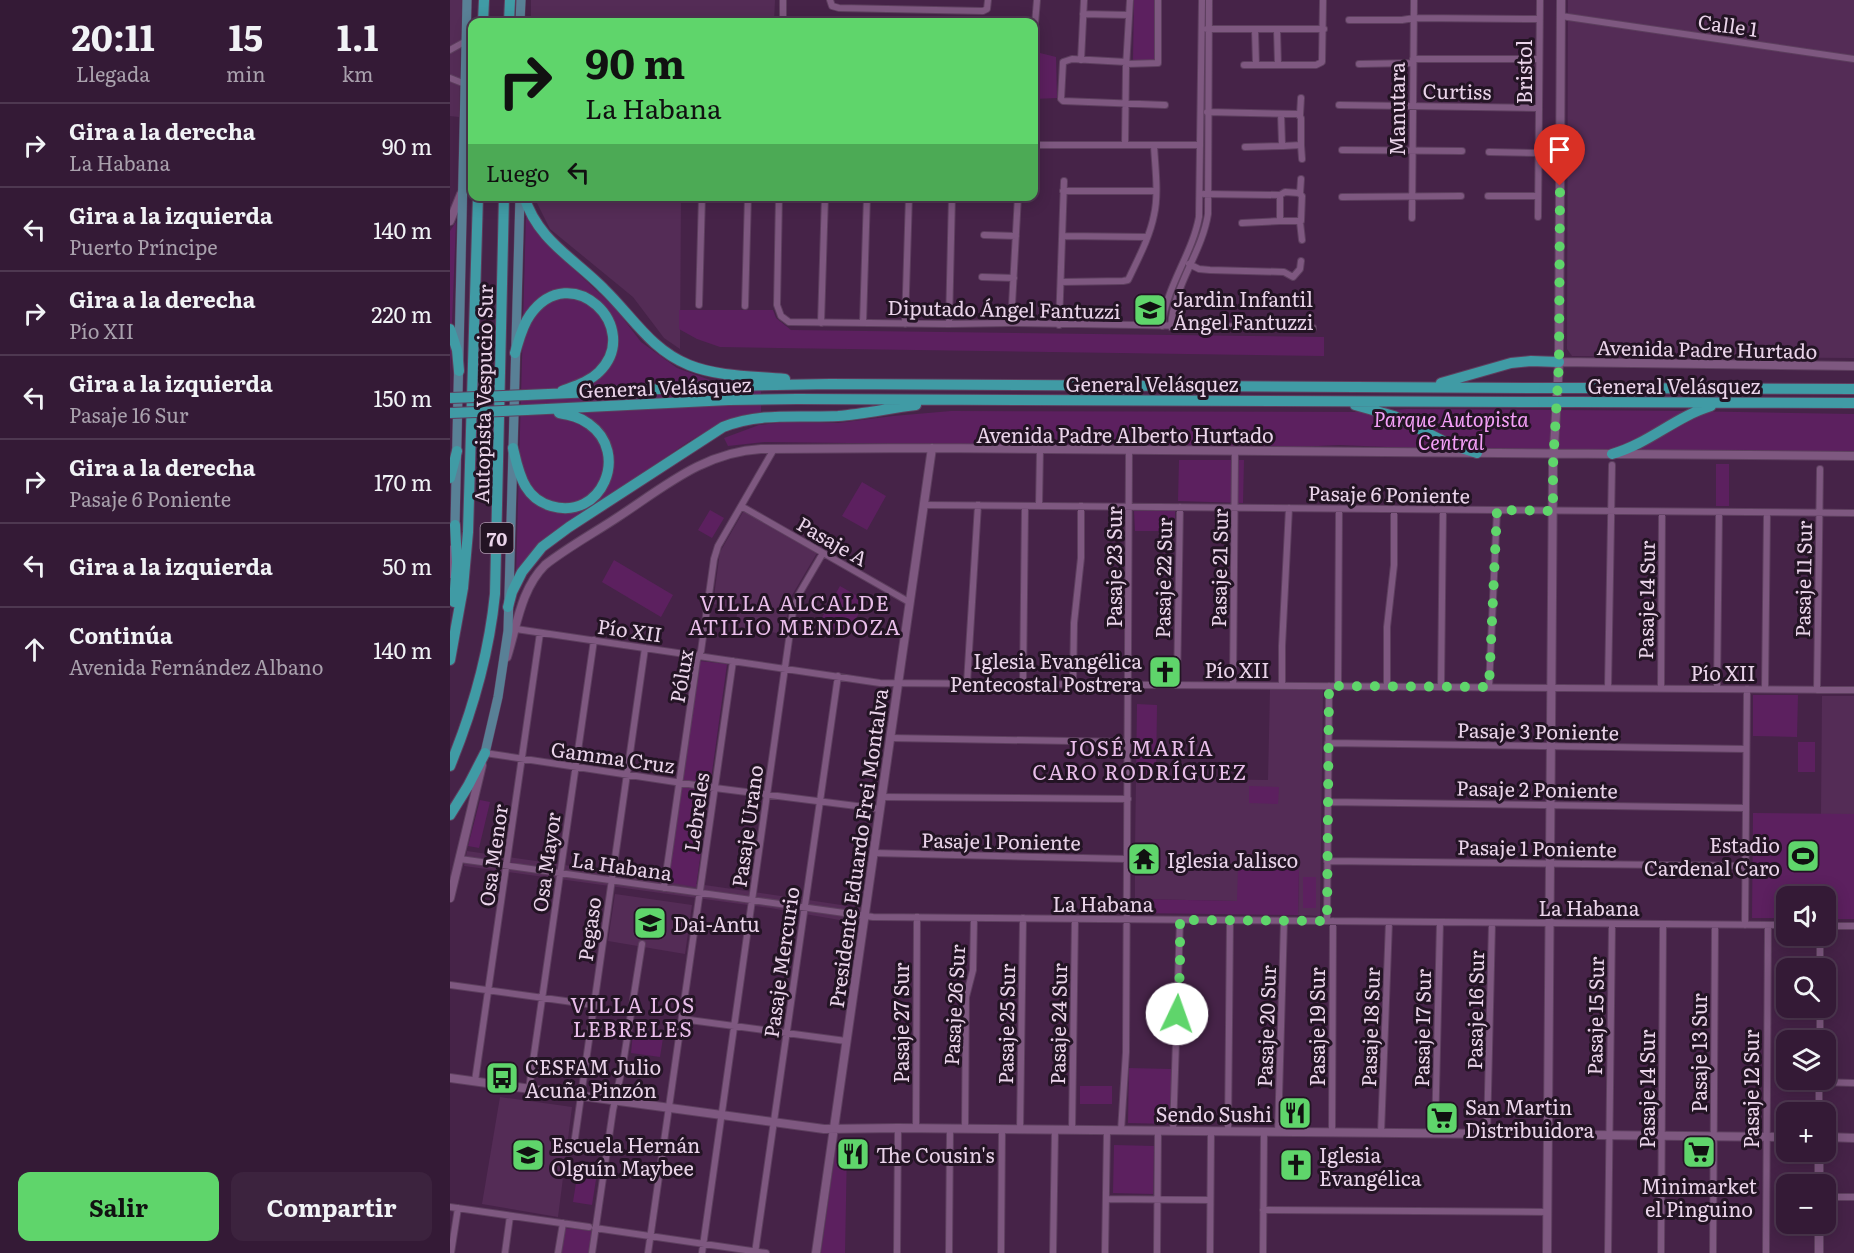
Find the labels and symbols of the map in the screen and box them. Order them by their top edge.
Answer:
street label: Calle 1 [1696,5,1760,43]
street label: Bristol [1508,40,1538,104]
street label: Manutara [1381,62,1411,156]
street label: Curtiss [1422,74,1492,106]
pin [1534,124,1585,186]
place label: Jardin Infantil Ángel Fantuzzi [1173,283,1314,336]
street label: Autopista Vespucio Sur [465,284,499,504]
street label: Diputado Ángel Fantuzzi [887,291,1121,325]
school or university icon: Jardin Infantil Ángel Fantuzzi [1132,292,1168,328]
street label: Avenida Padre Hurtado [1596,331,1818,365]
street label: General Velásquez [578,368,752,404]
street label: General Velásquez [1065,368,1239,398]
street label: General Velásquez [1587,370,1761,400]
park label: Parque Autopista Central [1373,403,1529,456]
street label: Avenida Padre Alberto Hurtado [976,419,1274,449]
street label: Pasaje 6 Poniente [1308,477,1470,509]
street label: Pasaje 23 Sur [1098,506,1128,628]
street label: Pasaje A [792,508,874,572]
street label: Pasaje 21 Sur [1202,508,1234,628]
street label: Pasaje 22 Sur [1146,517,1178,639]
street label: Pasaje 11 Sur [1786,520,1818,638]
road number: 70 [480,523,513,553]
street label: Pasaje 14 Sur [1629,540,1661,660]
district label: VILLA ALCALDE ATILIO MENDOZA [688,586,902,641]
street label: Pío XII [596,610,664,648]
place label: Iglesia Evangélica Pentecostal Postrera [950,645,1142,698]
street label: Pólux [661,646,700,705]
church icon: Iglesia Evangélica Pentecostal Postrera [1147,654,1183,690]
street label: Pío XII [1205,654,1269,684]
street label: Pío XII [1691,657,1755,687]
street label: Presidente Eduardo Frei Montalva [820,686,894,1010]
street label: Pasaje 3 Poniente [1457,714,1619,746]
district label: JOSÉ MARÍA CARO RODRÍGUEZ [1032,731,1248,786]
street label: Gamma Cruz [549,732,677,780]
street label: Pasaje Urano [723,763,769,889]
street label: Lebreles [675,771,715,853]
street label: Pasaje 2 Poniente [1456,772,1618,804]
street label: Osa Menor [470,801,514,908]
street label: Osa Mayor [523,810,567,914]
street label: Pasaje 1 Poniente [921,824,1081,856]
place label: Estadio Cardenal Caro [1644,829,1780,882]
street label: Pasaje 1 Poniente [1457,831,1617,863]
sports icon: Estadio Cardenal Caro [1785,838,1821,874]
temple icon: Iglesia Jalisco [1126,841,1162,877]
street label: La Habana [570,843,674,887]
place label: Iglesia Jalisco [1167,844,1298,874]
street label: Pasaje Mercurio [755,884,805,1040]
street label: La Habana [1052,888,1154,918]
street label: La Habana [1538,892,1640,922]
street label: Pegaso [569,895,607,963]
school or university icon: Dai-Antu [632,905,668,941]
place label: Dai-Antu [673,908,760,938]
street label: Pasaje 26 Sur [935,943,971,1066]
street label: Pasaje 16 Sur [1458,949,1490,1070]
street label: Pasaje 15 Sur [1578,956,1610,1076]
street label: Pasaje 27 Sur [885,962,915,1083]
street label: Pasaje 24 Sur [1041,962,1073,1085]
street label: Pasaje 25 Sur [989,963,1021,1085]
street label: Pasaje 20 Sur [1248,964,1282,1088]
street label: Pasaje 18 Sur [1352,966,1386,1087]
street label: Pasaje 19 Sur [1301,967,1331,1087]
street label: Pasaje 17 Sur [1405,968,1437,1087]
position arrow [1145,982,1209,1046]
district label: VILLA LOS LEBRELES [570,988,696,1043]
street label: Pasaje 13 Sur [1683,993,1713,1113]
street label: Pasaje 14 Sur [1631,1029,1661,1148]
street label: Pasaje 12 Sur [1735,1029,1765,1148]
place label: CESFAM Julio Acuña Pinzón [525,1051,661,1104]
bus stop icon: CESFAM Julio Acuña Pinzón [484,1060,520,1096]
place label: San Martin Distribuidora [1465,1091,1595,1144]
restaurant icon: Sendo Sushi [1277,1095,1313,1131]
place label: Sendo Sushi [1156,1098,1272,1128]
supermarket icon: San Martin Distribuidora [1424,1100,1460,1136]
place label: Escuela Hernán Olguín Maybee [551,1129,700,1182]
supermarket icon: Minimarket el Pinguino [1681,1134,1717,1170]
restaurant icon: The Cousin's [835,1136,871,1172]
school or university icon: Escuela Hernán Olguín Maybee [510,1137,546,1173]
place label: The Cousin's [876,1139,995,1169]
place label: Iglesia Evangélica [1319,1139,1422,1192]
church icon: Iglesia Evangélica [1278,1147,1314,1183]
place label: Minimarket el Pinguino [1641,1170,1757,1223]

